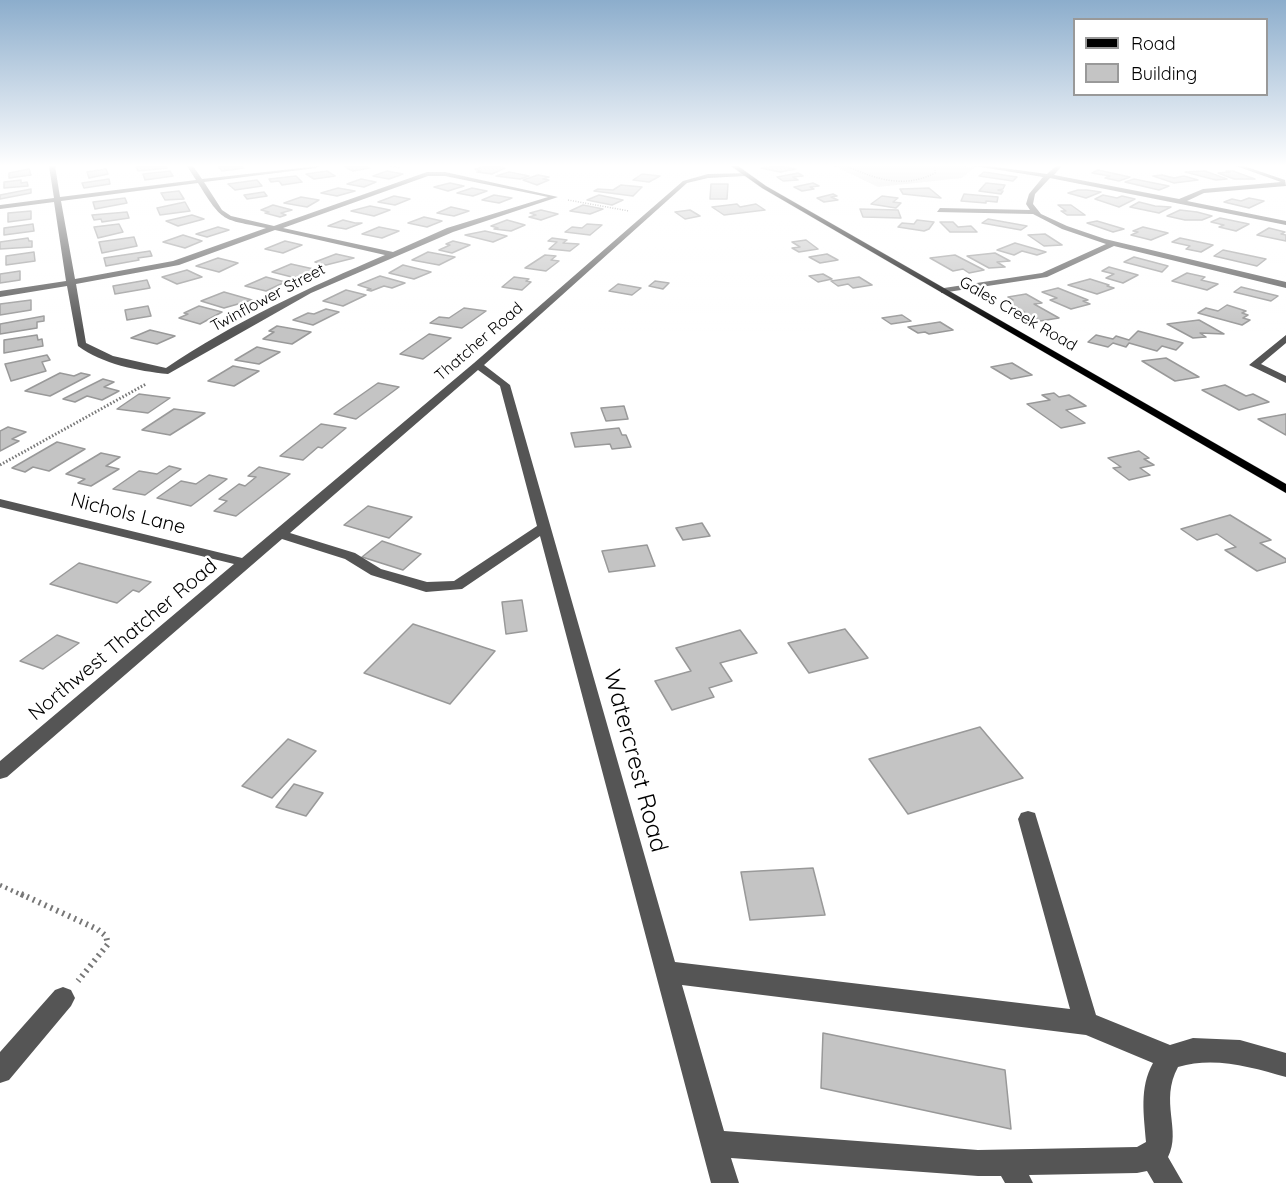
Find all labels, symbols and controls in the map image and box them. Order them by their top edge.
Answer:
legend [1073,18,1268,96]
text: Road [1131,32,1176,55]
text: Building [1131,62,1197,85]
street label: Twinflower Street [207,260,329,336]
street label: Gales Creek Road [956,273,1080,355]
street label: Thatcher Road [431,299,527,385]
street label: Nichols Lane [68,488,188,540]
street label: Northwest Thatcher Road [24,554,222,726]
street label: Watercrest Road [597,666,673,856]

